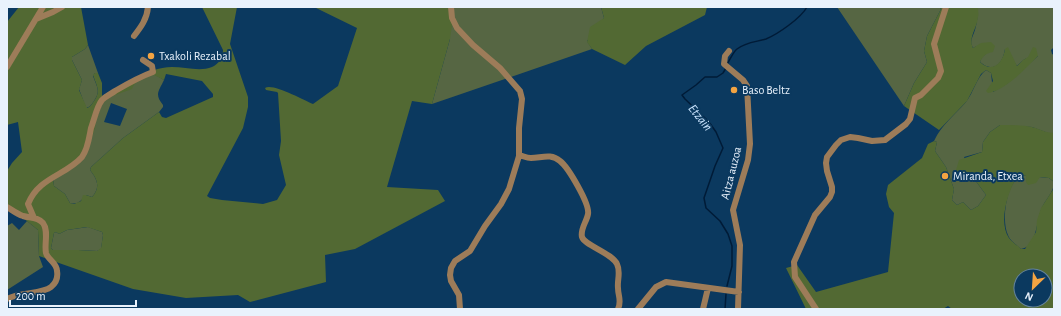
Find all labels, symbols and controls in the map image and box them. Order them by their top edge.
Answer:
place label: Txakoli Rezabal [159,50,231,62]
marker: Txakoli Rezabal [146,51,156,61]
place label: Baso Beltz [742,84,790,96]
marker: Baso Beltz [729,85,739,95]
water label: Etzain [685,102,714,134]
street label: Aitza auzoa [719,145,743,201]
place label: Miranda, Etxea [953,170,1023,182]
marker: Miranda, Etxea [940,171,950,181]
north arrow [1013,268,1053,308]
scale bar [10,282,136,308]
text: 200 m [16,290,46,302]
text: N [1023,290,1035,303]

